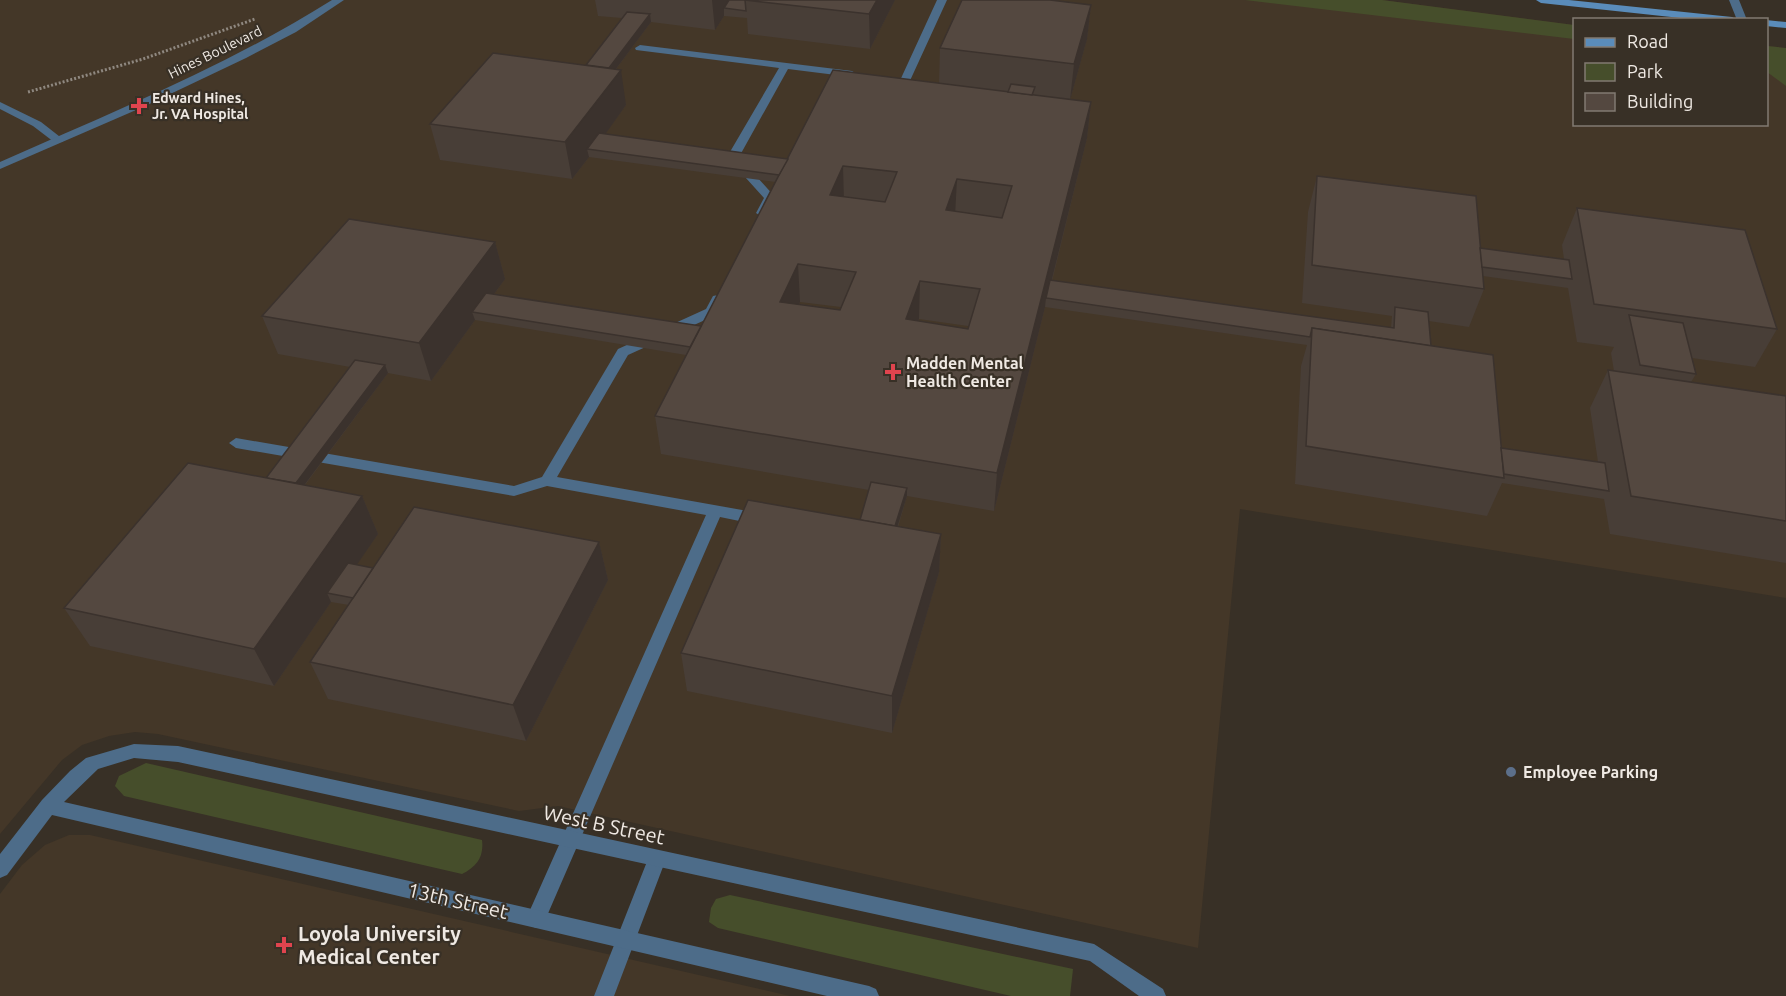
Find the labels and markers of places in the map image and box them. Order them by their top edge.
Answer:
place label: Edward Hines, Jr. VA Hospital [152,90,248,122]
marker: Edward Hines, Jr. VA Hospital [130,97,148,115]
place label: Madden Mental Health Center [906,354,1024,390]
marker: Madden Mental Health Center [884,363,902,381]
place label: Employee Parking [1523,763,1658,781]
marker: Employee Parking [1504,765,1518,779]
place label: Loyola University Medical Center [298,922,461,968]
marker: Loyola University Medical Center [275,936,293,954]

